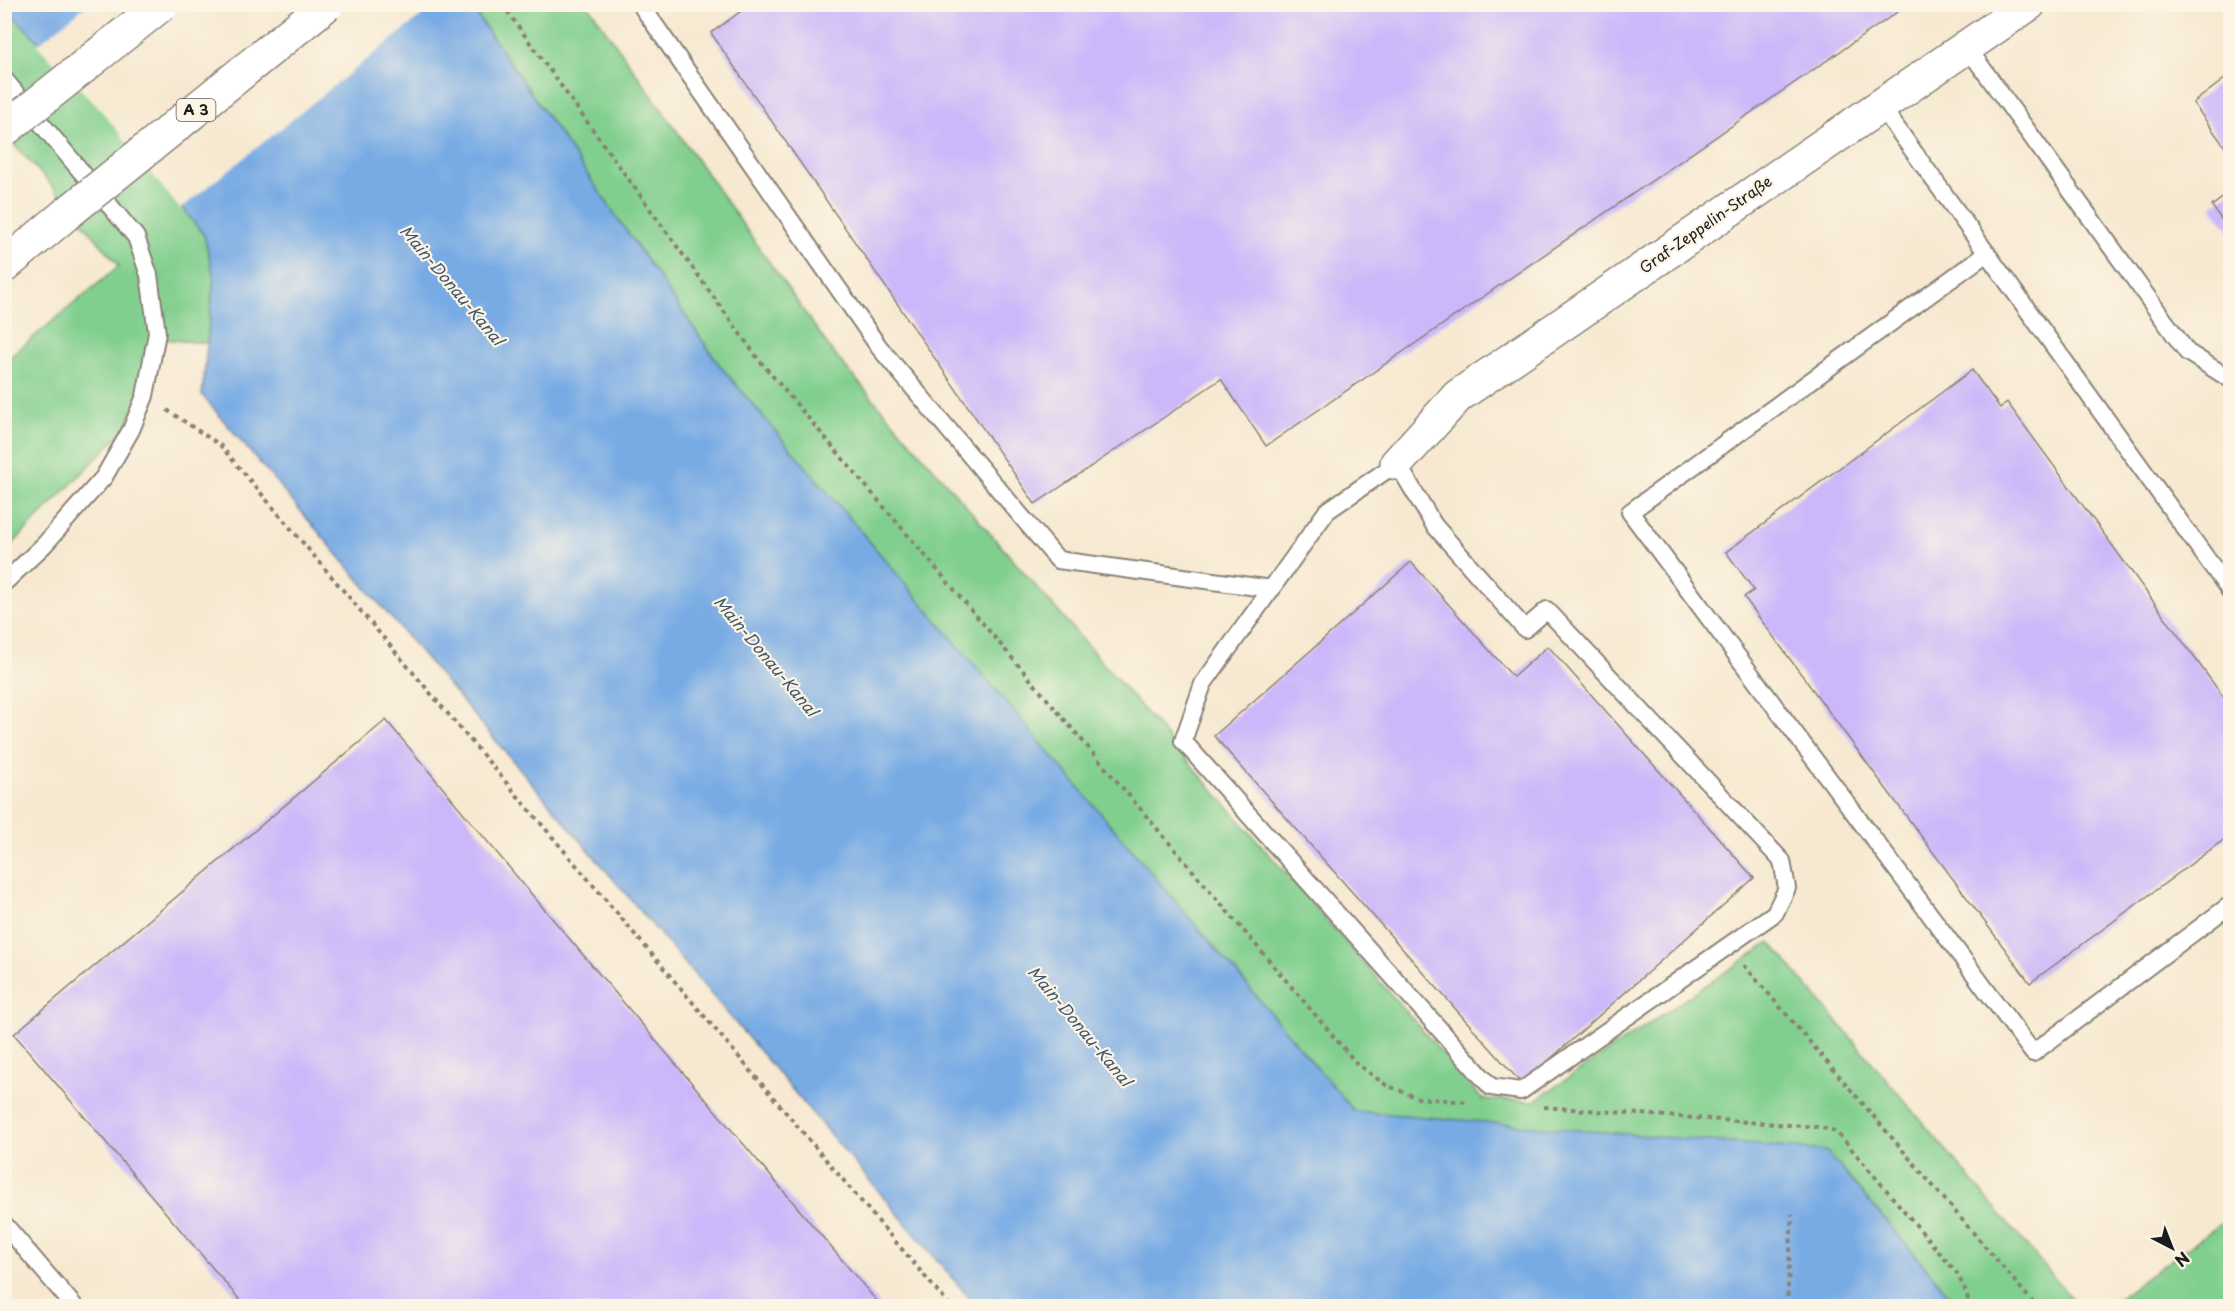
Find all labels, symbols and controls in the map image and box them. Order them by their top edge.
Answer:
road number: A 3 [176,99,216,121]
street label: Graf-Zeppelin-Straße [1634,169,1776,278]
water label: Main-Donau-Kanal [395,219,512,352]
water label: Main-Donau-Kanal [709,590,826,723]
water label: Main-Donau-Kanal [1023,960,1140,1093]
north arrow [2142,1218,2202,1278]
text: N [2170,1247,2195,1273]

